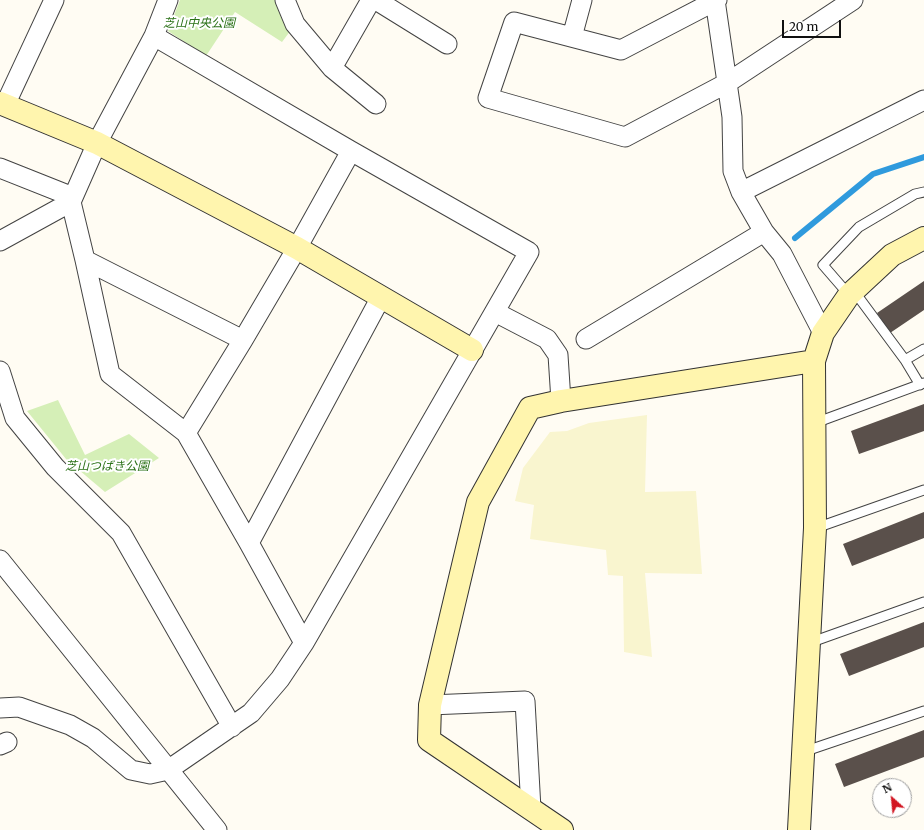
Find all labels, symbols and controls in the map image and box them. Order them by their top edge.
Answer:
scale bar [784,12,843,38]
park label: 芝山中央公園 [163,17,235,31]
text: 20 m [789,19,818,34]
park label: 芝山つばき公園 [65,460,149,474]
north arrow [872,778,912,818]
text: N [880,780,894,796]

